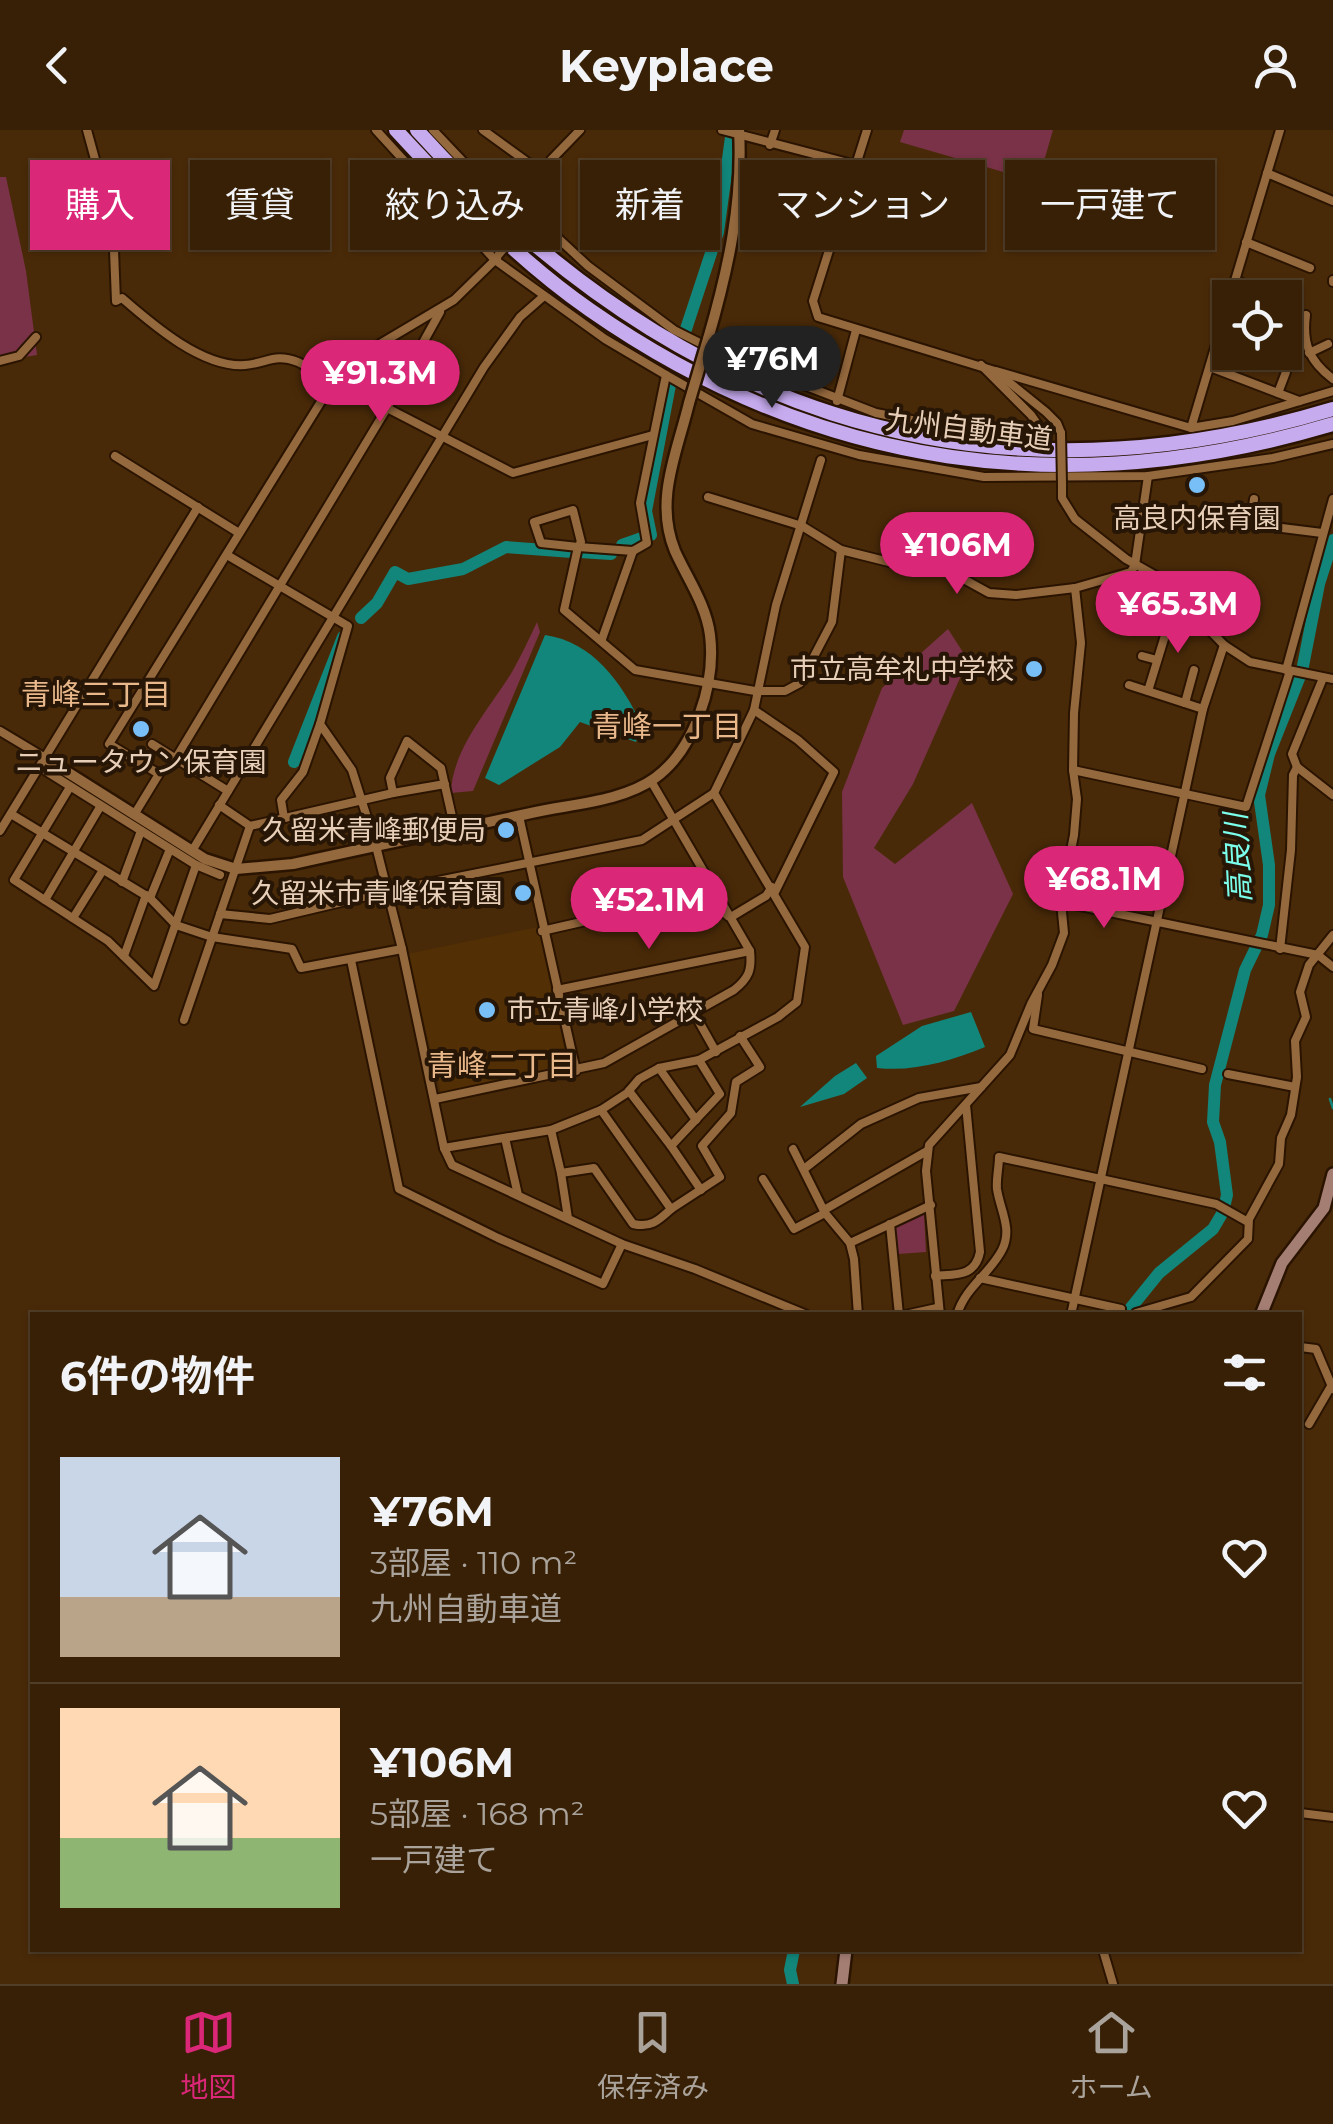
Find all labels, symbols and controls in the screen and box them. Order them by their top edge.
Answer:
icon: back [30,38,85,93]
text: Keyplace [559,38,774,93]
icon: person [1248,38,1303,93]
chip: 購入 [30,160,170,250]
chip: 賃貸 [190,160,330,250]
chip: 絞り込み [350,160,560,250]
chip: 新着 [580,160,720,250]
chip: マンション [740,160,985,250]
chip: 一戸建て [1005,160,1215,250]
map controls [1212,280,1302,370]
button: locate [1212,280,1302,370]
pin: ¥76M [713,326,831,411]
text: ¥76M [725,339,819,378]
pin: ¥91.3M [299,340,461,425]
text: ¥91.3M [323,353,437,392]
street label: 九州自動車道 [884,402,1054,456]
marker: 高良内保育園 [1186,474,1208,496]
place label: 高良内保育園 [1113,501,1281,535]
pin: ¥106M [887,512,1027,597]
text: ¥106M [902,525,1012,564]
pin: ¥65.3M [1097,571,1259,656]
text: ¥65.3M [1118,584,1238,623]
place label: 市立高牟礼中学校 [790,652,1014,686]
marker: 市立高牟礼中学校 [1023,658,1045,680]
district label: 青峰三丁目 [21,676,171,713]
district label: 青峰一丁目 [592,708,742,745]
marker: ニュータウン保育園 [130,718,152,740]
place label: ニュータウン保育園 [15,745,267,779]
water label: 高良川 [1217,809,1258,904]
place label: 久留米青峰郵便局 [262,813,486,847]
marker: 久留米青峰郵便局 [495,819,517,841]
pin: ¥68.1M [1023,846,1185,931]
text: ¥68.1M [1046,859,1162,898]
pin: ¥52.1M [568,867,730,952]
place label: 久留米市青峰保育園 [251,876,503,910]
text: ¥52.1M [593,880,705,919]
marker: 久留米市青峰保育園 [512,882,534,904]
place label: 市立青峰小学校 [507,993,703,1027]
marker: 市立青峰小学校 [476,999,498,1021]
district label: 青峰二丁目 [427,1047,577,1084]
icon: filters [1217,1345,1272,1400]
text: 6件の物件 [60,1350,255,1402]
text: ¥76M [370,1485,494,1537]
icon: home [140,1497,260,1617]
icon: heart [1217,1530,1272,1585]
text: 3部屋 · 110 m² [370,1543,577,1582]
text: 九州自動車道 [370,1589,562,1628]
text: ¥106M [370,1736,514,1788]
icon: home [140,1748,260,1868]
icon: heart [1217,1781,1272,1836]
text: 5部屋 · 168 m² [370,1794,585,1833]
text: 一戸建て [370,1840,498,1879]
tab: 地図 [180,2005,236,2105]
tab: 保存済み [597,2005,709,2105]
tab: ホーム [1070,2005,1153,2105]

